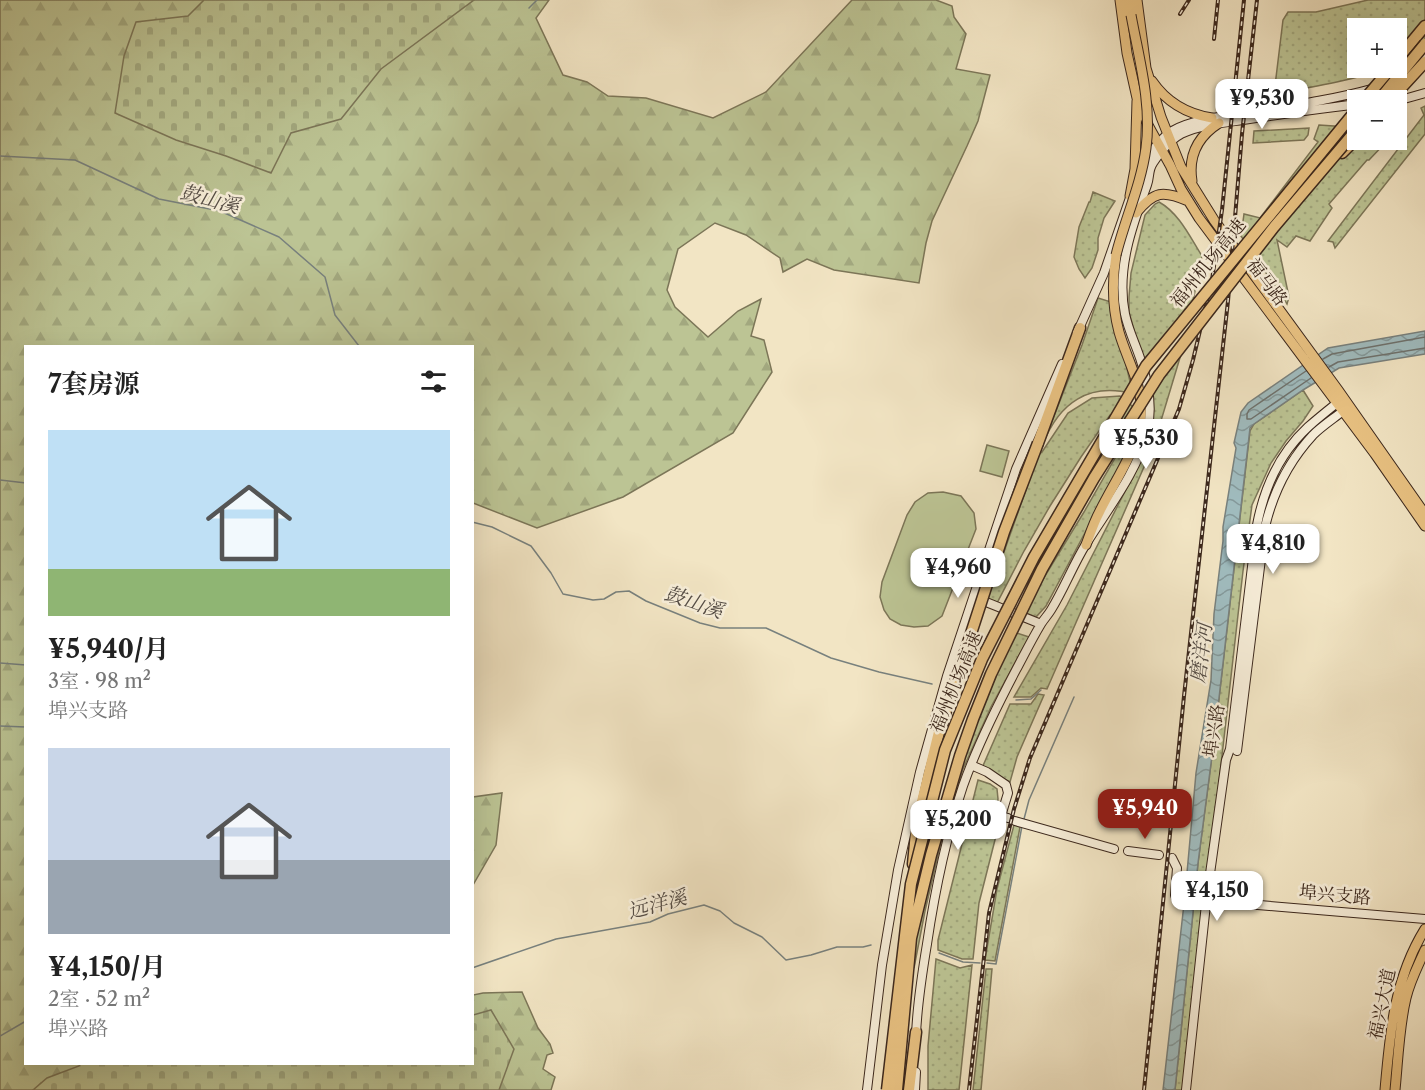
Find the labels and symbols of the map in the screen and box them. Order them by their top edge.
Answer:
pin: ¥9,530 [1213,79,1311,130]
water label: 鼓山溪 [178,180,244,219]
street label: 福州机场高速 [1165,214,1251,312]
street label: 福马路 [1242,254,1292,310]
pin: ¥5,530 [1097,419,1195,470]
pin: ¥4,810 [1224,524,1322,575]
pin: ¥4,960 [909,548,1007,599]
water label: 鼓山溪 [662,581,728,624]
water label: 磨洋河 [1185,619,1217,684]
street label: 福州机场高速 [925,628,987,736]
street label: 埠兴路 [1199,703,1229,759]
pin: ¥5,940 [1096,789,1194,840]
pin: ¥5,200 [909,800,1007,851]
pin: ¥4,150 [1168,871,1266,922]
street label: 埠兴支路 [1298,881,1372,909]
water label: 远洋溪 [625,884,691,923]
street label: 福兴大道 [1364,966,1400,1042]

